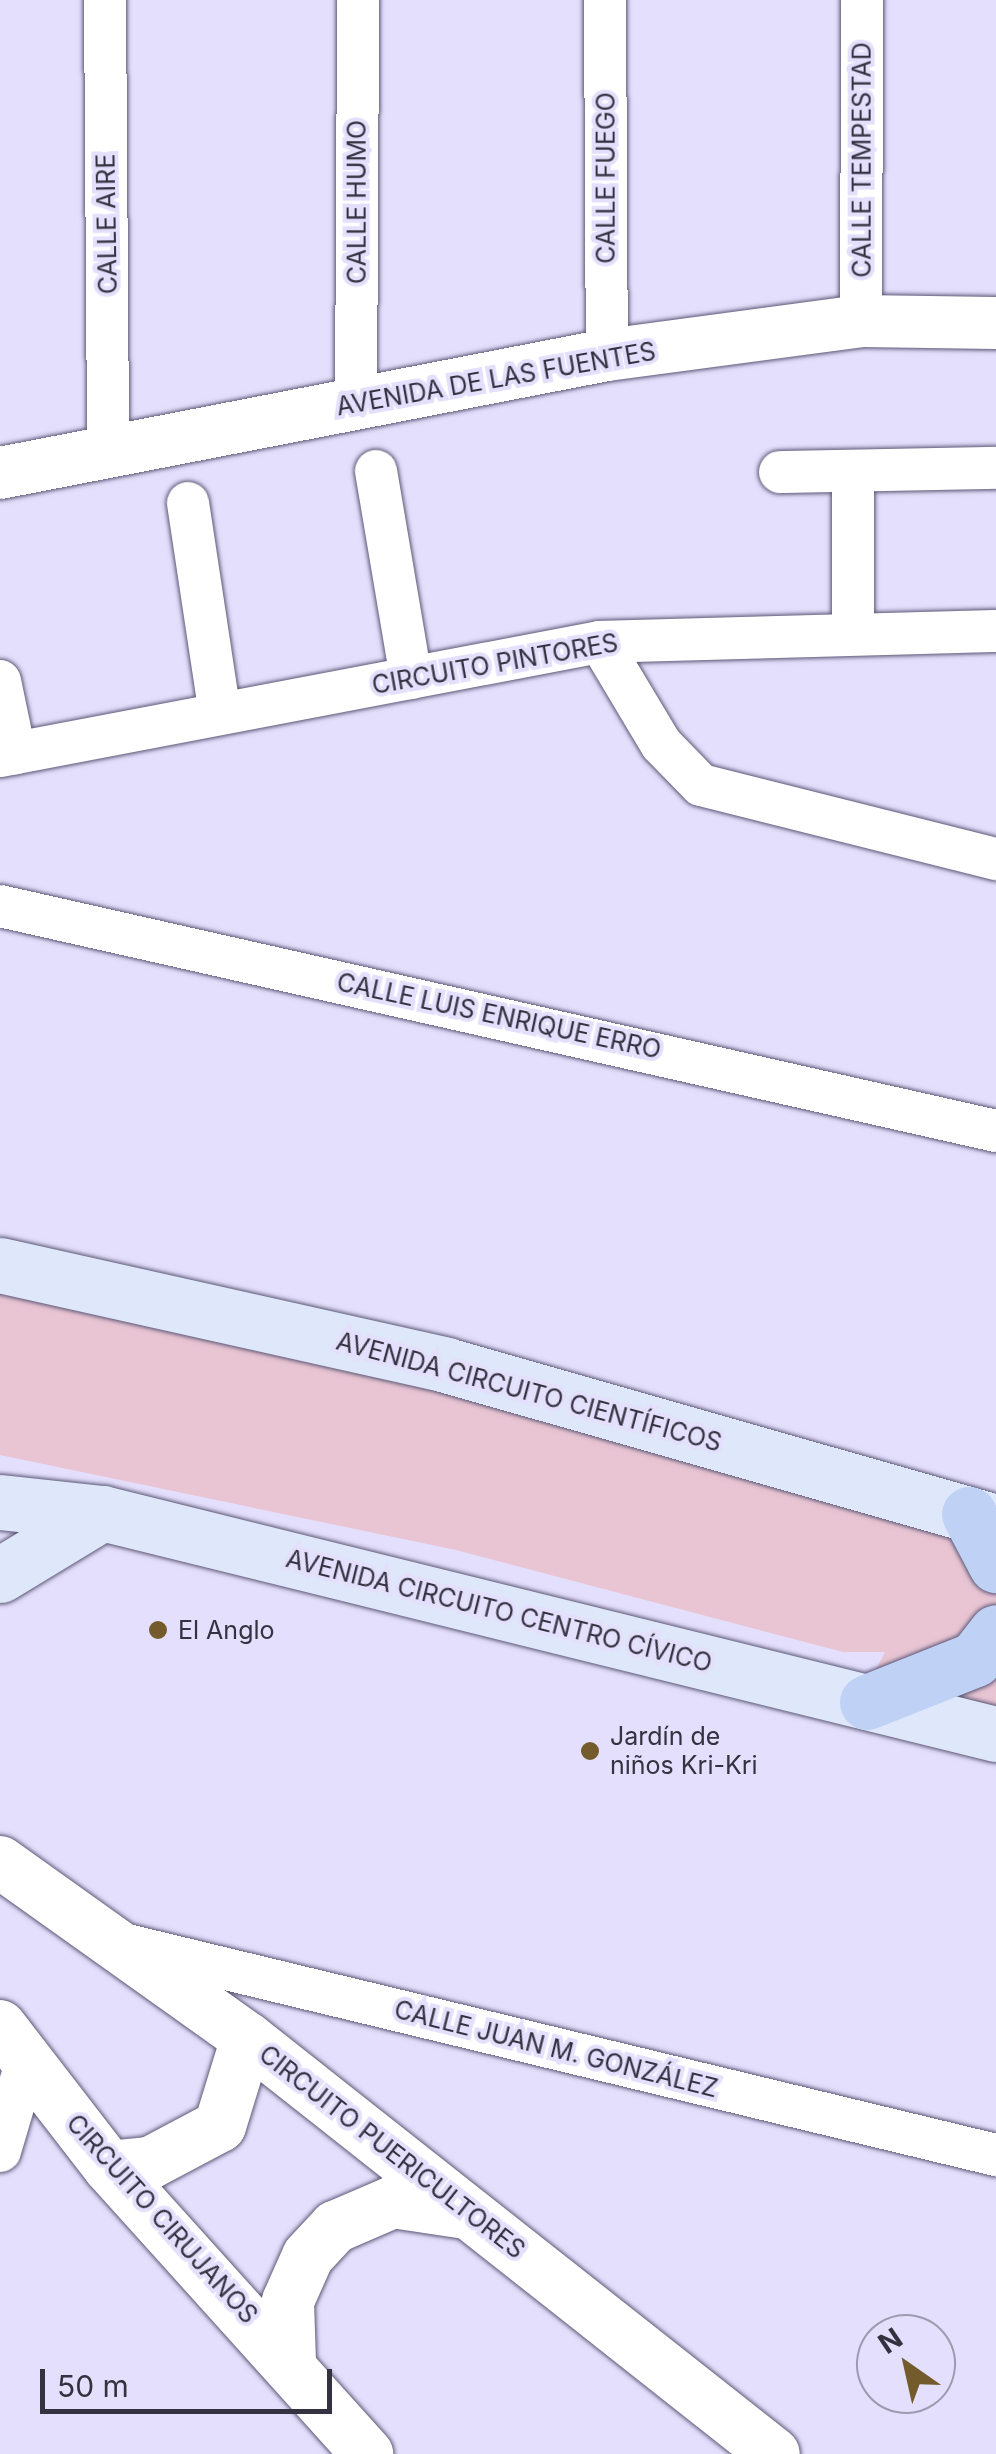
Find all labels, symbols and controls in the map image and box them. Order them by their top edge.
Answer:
street label: CALLE TEMPESTAD [847,42,877,278]
street label: CALLE FUEGO [591,92,621,264]
street label: CALLE HUMO [342,120,372,284]
street label: CALLE AIRE [91,154,123,294]
street label: AVENIDA DE LAS FUENTES [334,336,658,422]
street label: CIRCUITO PINTORES [370,628,620,700]
street label: CALLE LUIS ENRIQUE ERRO [334,967,664,1065]
street label: AVENIDA CIRCUITO CIENTÍFICOS [333,1326,725,1458]
street label: AVENIDA CIRCUITO CENTRO CÍVICO [283,1543,715,1679]
place label: El Anglo [178,1615,275,1645]
marker: El Anglo [147,1619,169,1641]
place label: Jardín de niños Kri-Kri [610,1722,758,1781]
marker: Jardín de niños Kri-Kri [579,1740,601,1762]
street label: CALLE JUAN M. GONZÁLEZ [391,1994,721,2104]
street label: CIRCUITO PUERICULTORES [253,2039,531,2265]
street label: CIRCUITO CIRUJANOS [60,2108,264,2330]
north arrow [856,2314,956,2414]
text: N [872,2321,909,2361]
scale bar [45,2349,338,2411]
text: 50 m [57,2368,129,2404]

